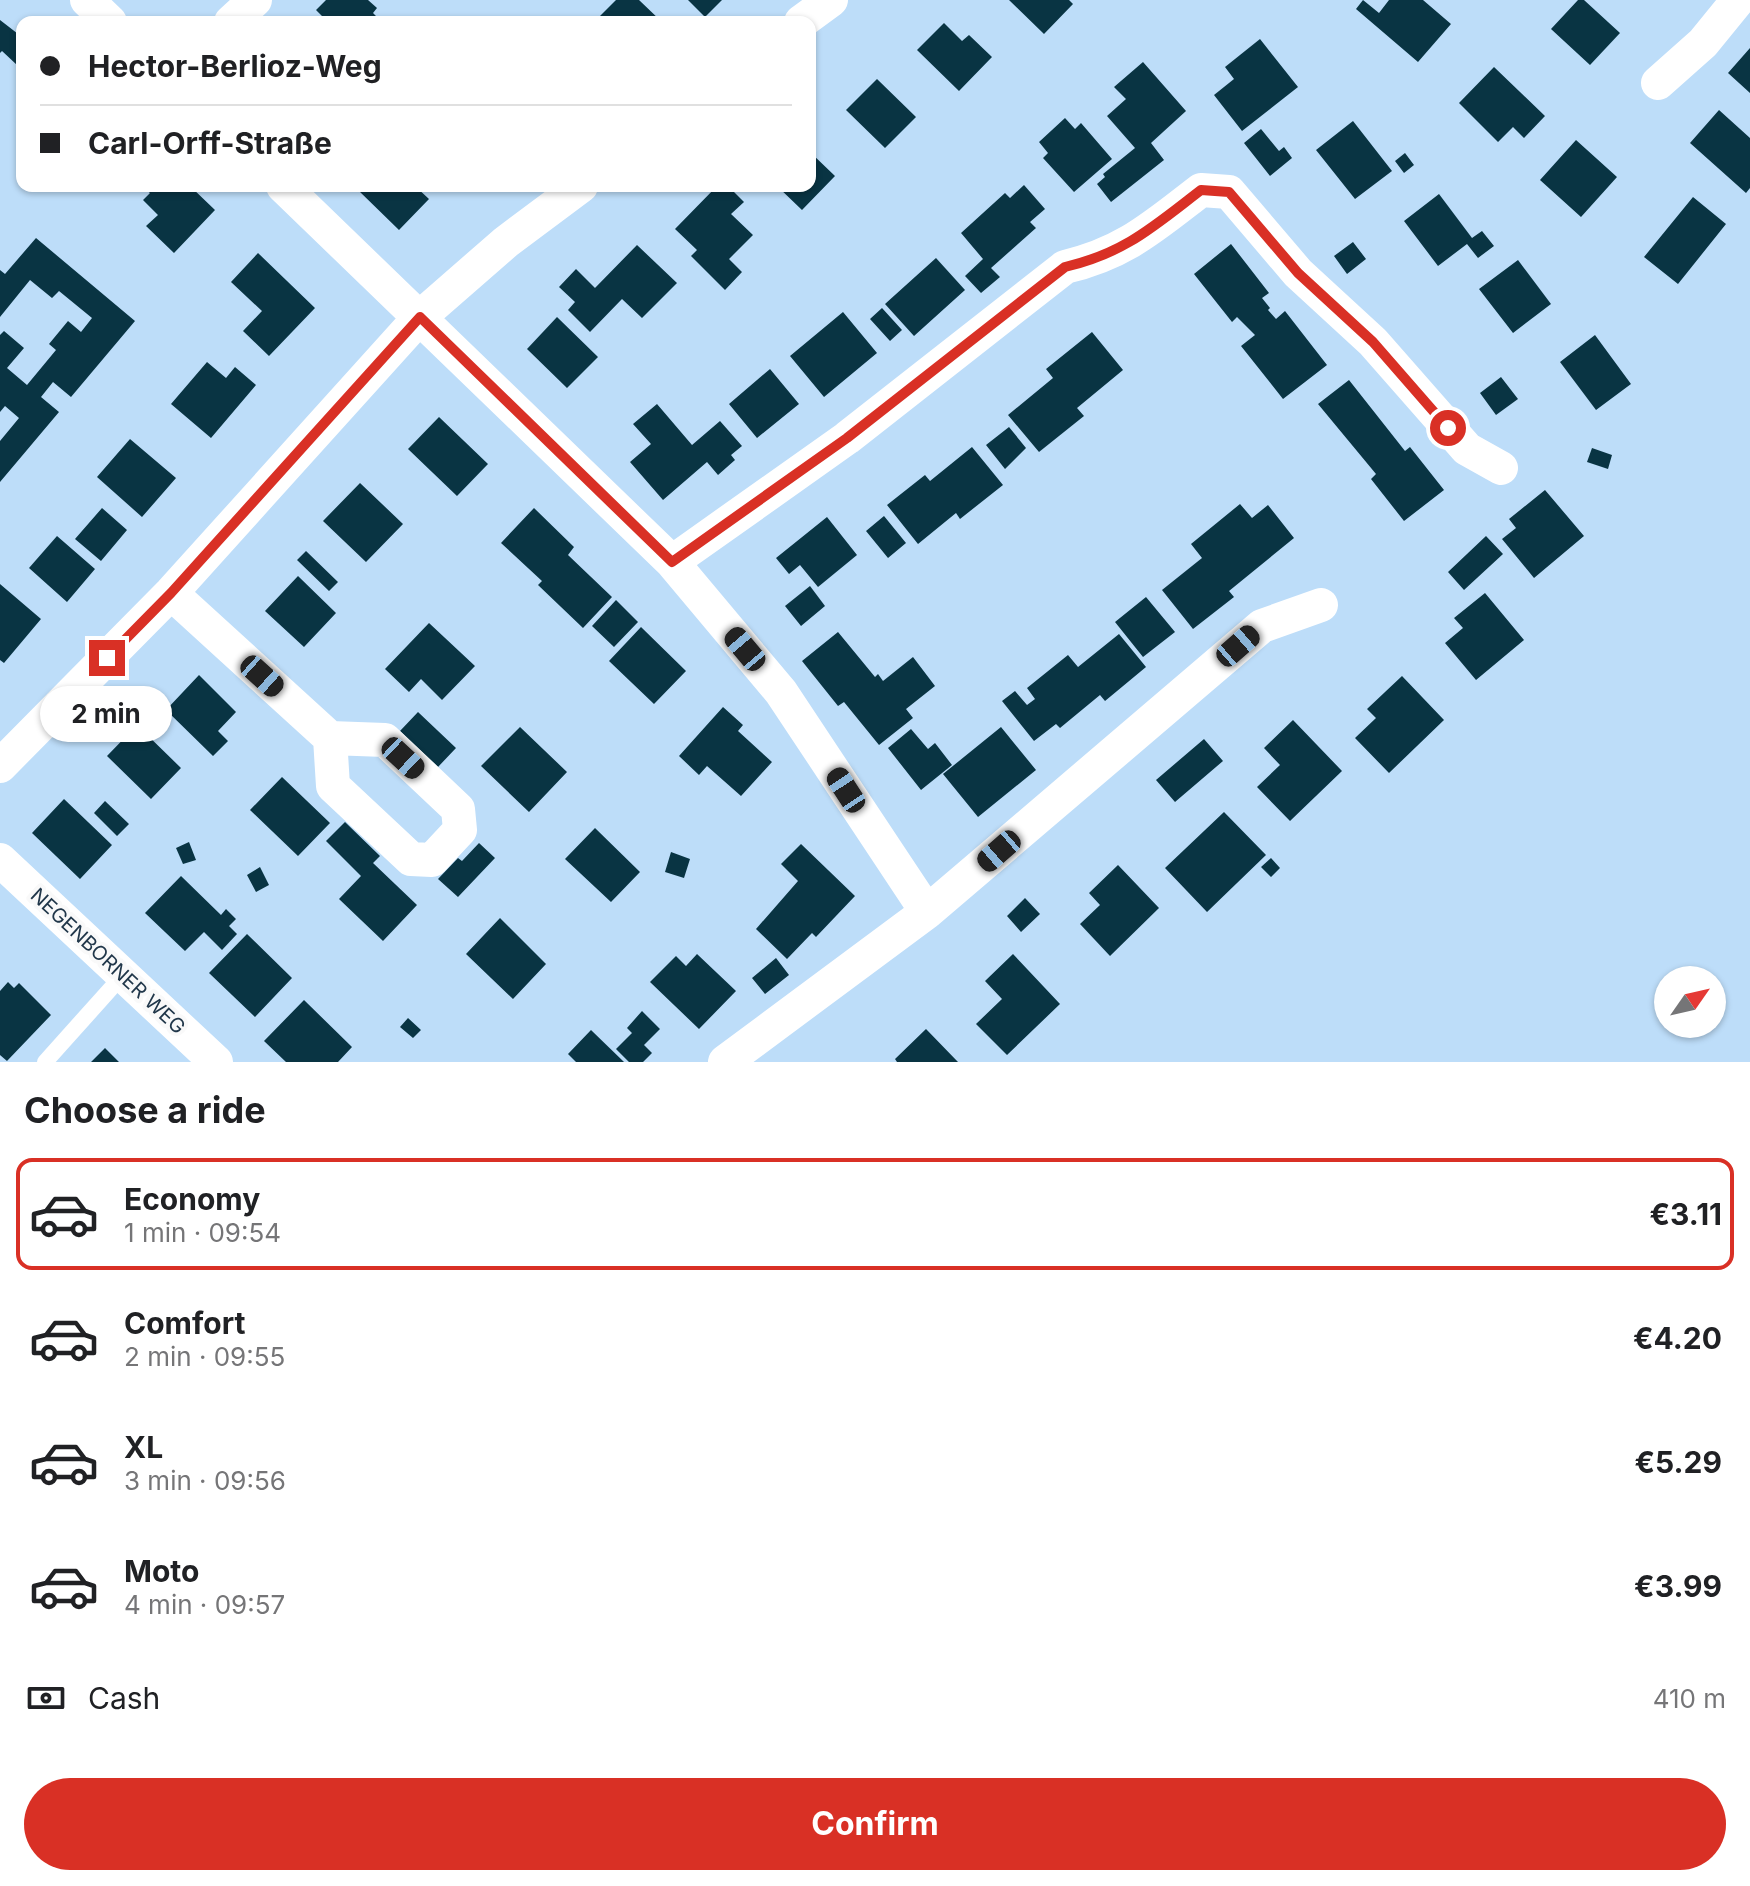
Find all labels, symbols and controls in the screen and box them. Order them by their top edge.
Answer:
text: Hector-Berlioz-Weg [88,48,382,84]
text: Carl-Orff-Straße [88,125,332,161]
route start [1430,410,1466,446]
car [1212,621,1264,671]
car [720,623,770,675]
route end [89,640,125,676]
car [236,651,288,701]
callout: 2 min [41,686,173,742]
text: 2 min [71,698,141,729]
car [377,733,429,783]
car [823,763,869,817]
car [973,826,1025,876]
street label: NEGENBORNER WEG [26,883,190,1039]
north arrow [1654,966,1726,1038]
map controls [1654,966,1726,1038]
text: Choose a ride [24,1088,266,1132]
icon: car [28,1178,100,1250]
text: Economy [124,1181,260,1217]
text: €3.11 [1650,1196,1722,1232]
text: 1 min · 09:54 [124,1217,281,1248]
icon: car [28,1302,100,1374]
text: Comfort [124,1305,245,1341]
text: €4.20 [1633,1320,1722,1356]
text: 2 min · 09:55 [124,1341,285,1372]
icon: car [28,1426,100,1498]
text: XL [124,1429,163,1465]
text: €5.29 [1635,1444,1722,1480]
text: 3 min · 09:56 [124,1465,286,1496]
icon: car [28,1550,100,1622]
text: Moto [124,1553,199,1589]
text: €3.99 [1634,1568,1722,1604]
text: 4 min · 09:57 [124,1589,285,1620]
icon: cash [24,1676,68,1720]
text: Cash [88,1680,160,1716]
text: 410 m [1653,1683,1726,1714]
button: Confirm [24,1778,1726,1870]

